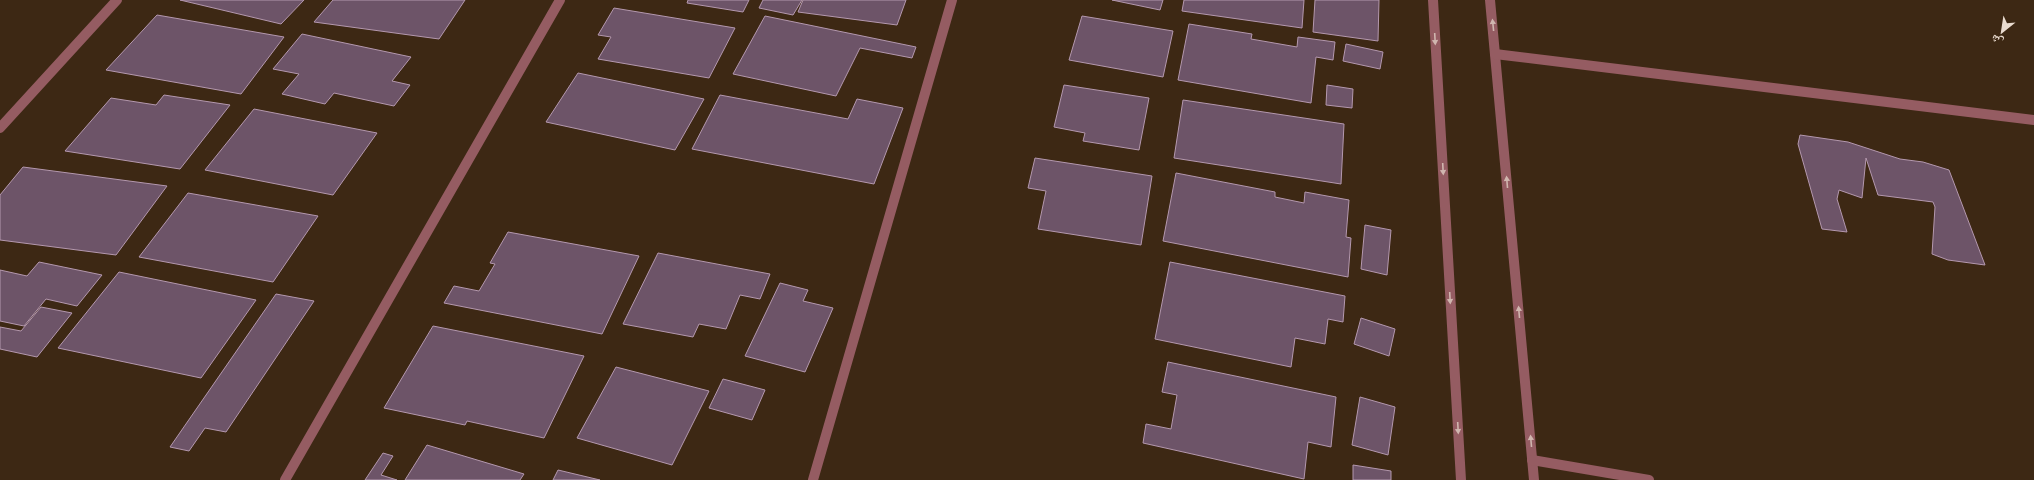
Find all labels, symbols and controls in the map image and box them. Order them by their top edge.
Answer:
north arrow [1982,12,2022,52]
one-way arrow [1489,19,1496,31]
text: ش [1988,31,2006,50]
one-way arrow [1432,33,1439,45]
one-way arrow [1439,163,1446,175]
one-way arrow [1504,176,1511,188]
one-way arrow [1447,292,1454,304]
one-way arrow [1516,306,1522,318]
one-way arrow [1455,422,1461,435]
one-way arrow [1527,435,1534,447]

